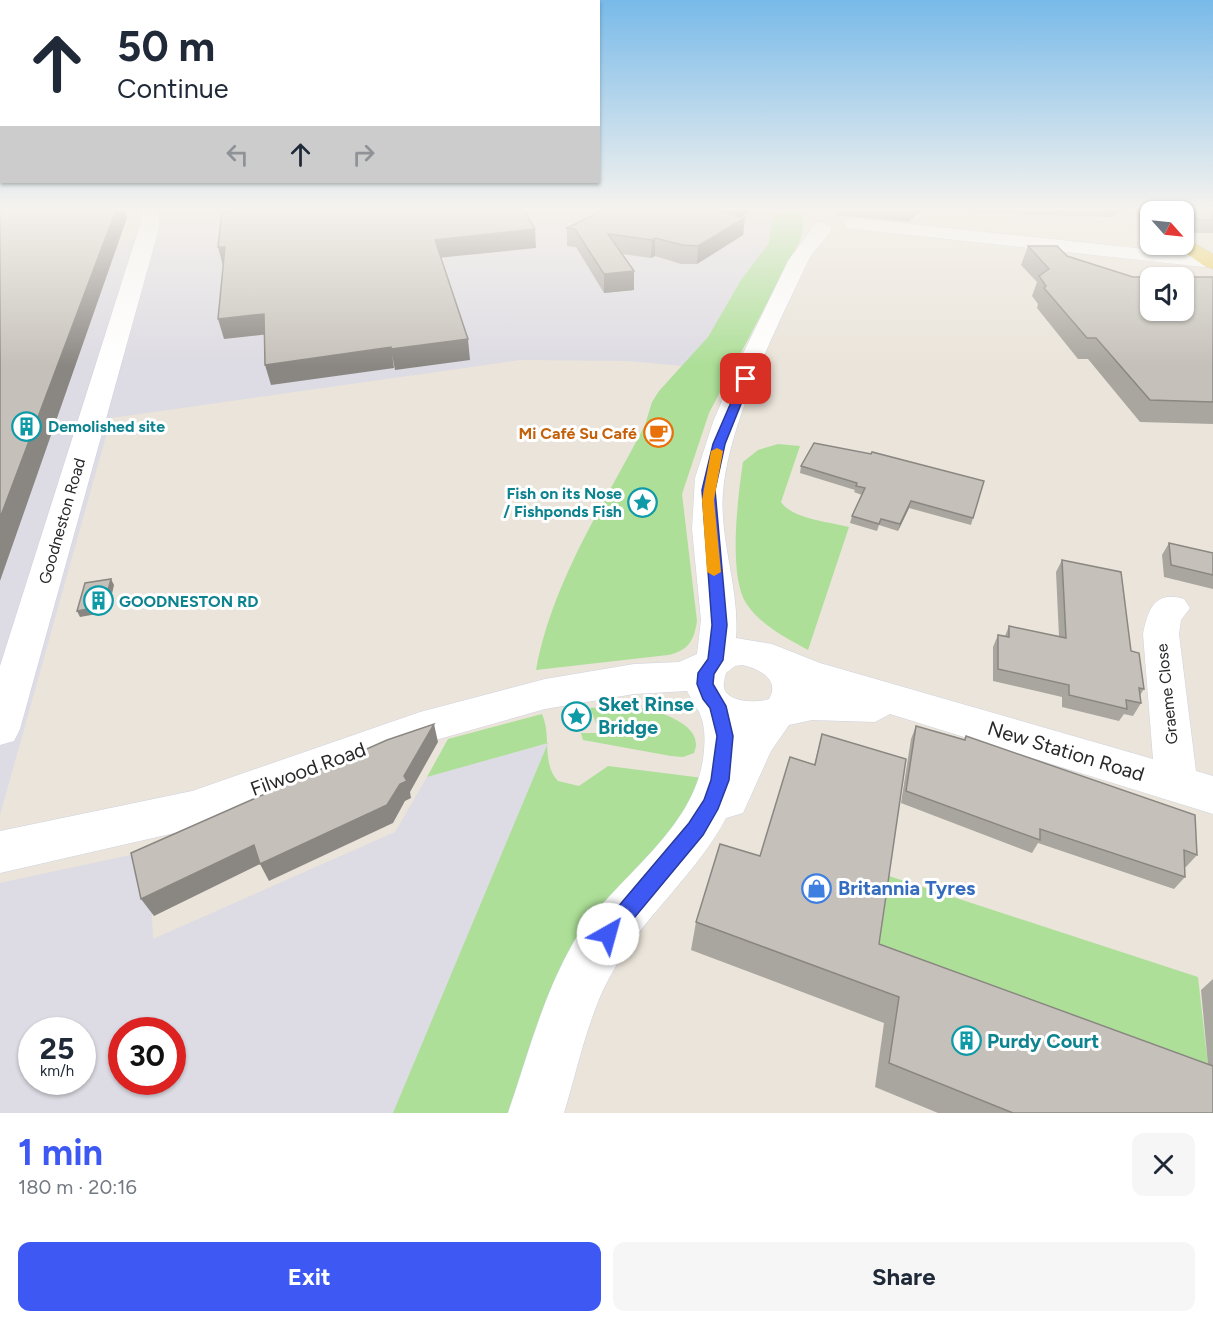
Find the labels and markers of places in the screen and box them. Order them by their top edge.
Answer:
pin [720,353,771,404]
building icon: Demolished site [11,410,43,442]
place label: Demolished site [48,417,165,436]
cafe icon: Mi Café Su Café [642,417,674,449]
place label: Mi Café Su Café [519,424,637,443]
place label: Fish on its Nose / Fishponds Fish [503,484,622,521]
place icon: Fish on its Nose / Fishponds Fish [627,486,659,518]
building icon: GOODNESTON RD [82,585,114,617]
place label: GOODNESTON RD [119,592,258,611]
place label: Sket Rinse Bridge [598,692,694,739]
place icon: Sket Rinse Bridge [561,700,593,732]
shop icon: Britannia Tyres [801,872,833,904]
place label: Britannia Tyres [838,876,975,900]
building icon: Purdy Court [950,1025,982,1057]
place label: Purdy Court [987,1029,1099,1053]

